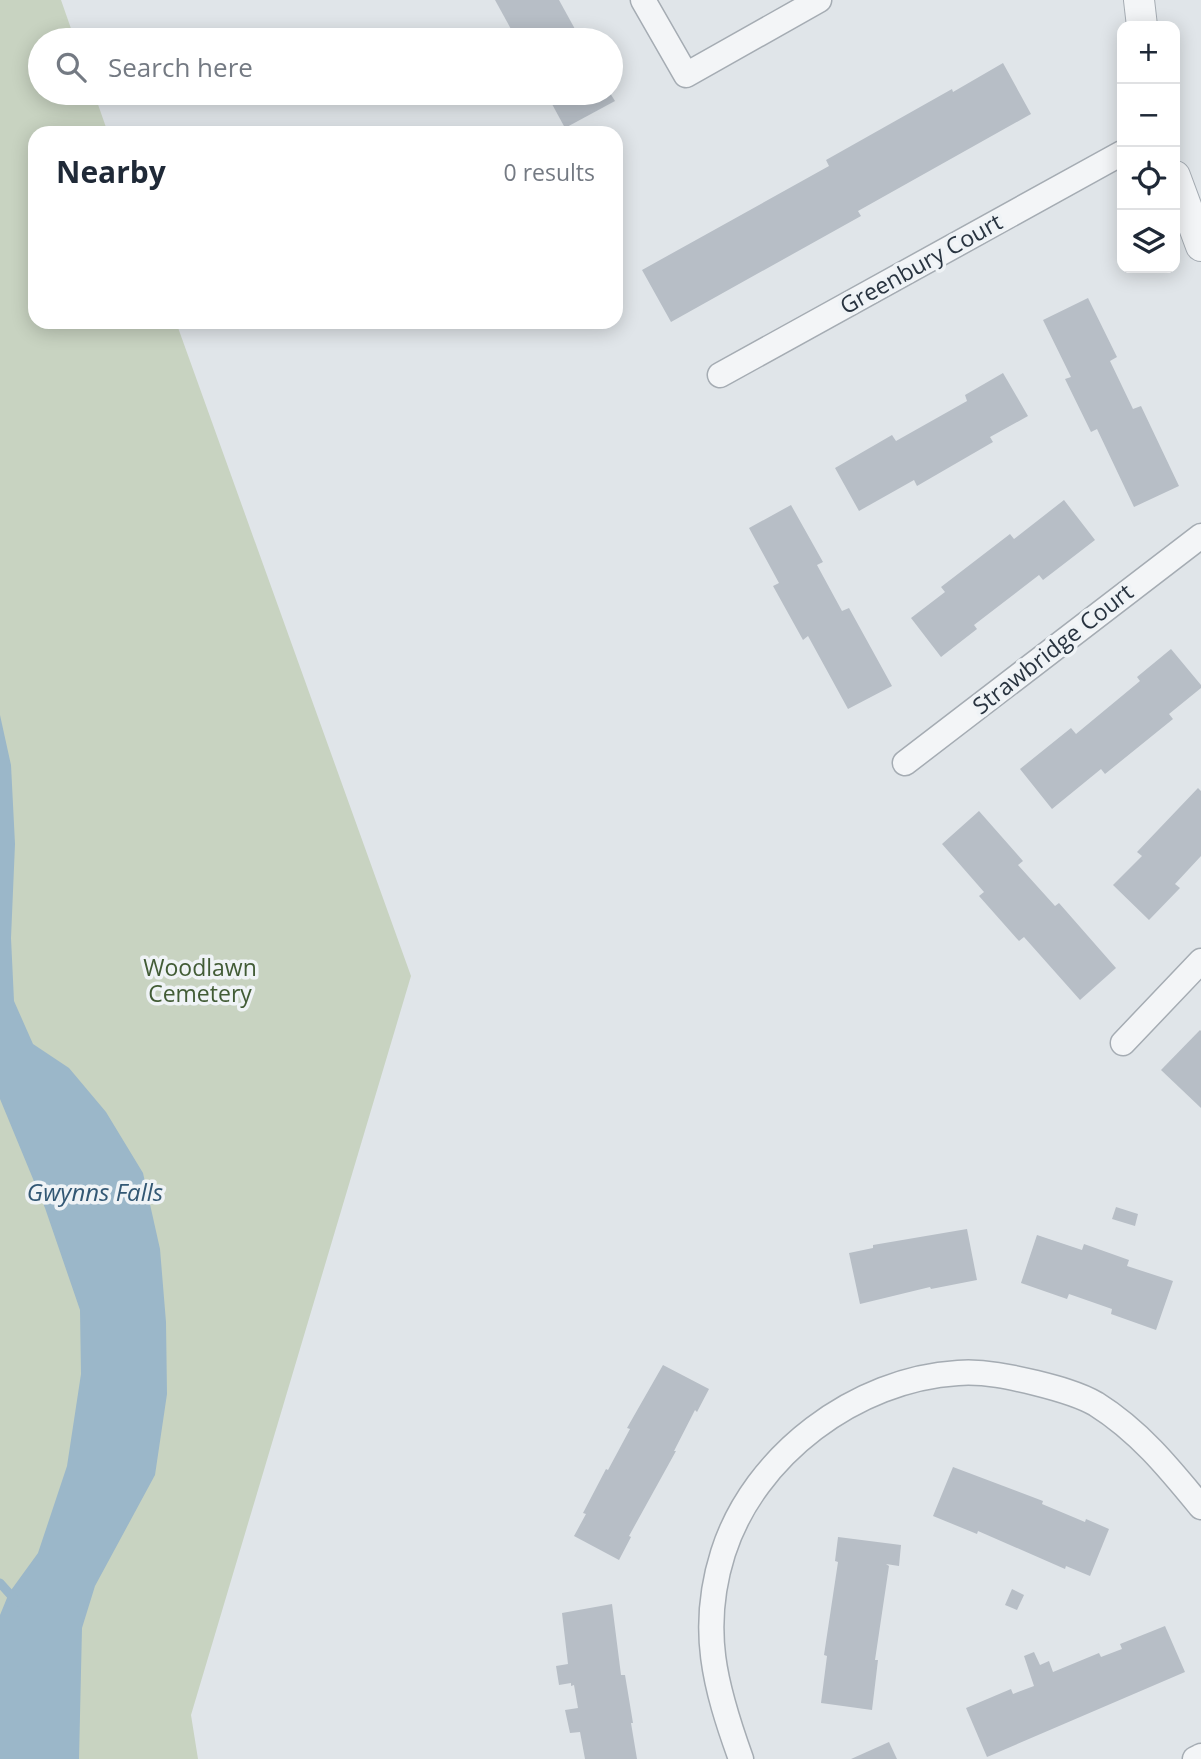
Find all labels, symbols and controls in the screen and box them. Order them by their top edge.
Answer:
map controls [1117,21,1180,273]
button: + [1117,21,1180,84]
search box [28,28,623,105]
icon: search [52,48,90,86]
text: Search here [108,49,253,85]
button: − [1117,84,1180,147]
button: locate [1117,147,1180,210]
text: Nearby [56,151,166,192]
text: 0 results [504,156,595,188]
street label: Greenbury Court [834,205,1008,321]
button: layers [1117,210,1180,273]
street label: Strawbridge Court [965,575,1139,721]
park label: Woodlawn Cemetery [143,951,257,1009]
water label: Gwynns Falls [27,1175,163,1208]

